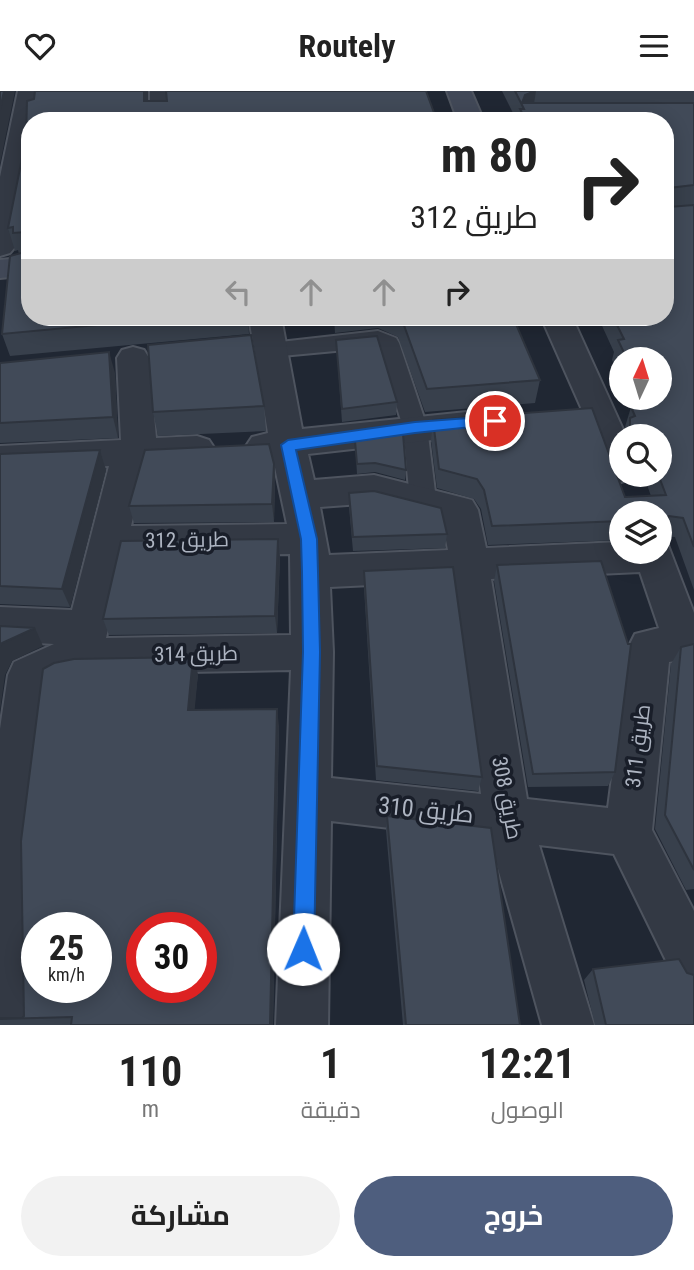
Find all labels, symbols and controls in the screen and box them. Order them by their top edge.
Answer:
icon: heart [21,27,59,65]
text: Routely [299,27,395,65]
icon: menu [635,27,673,65]
text: 80 m [441,127,538,184]
icon: right [562,140,653,231]
text: طريق 312 [410,198,538,236]
icon: left [219,273,257,311]
icon: ahead [292,273,330,311]
icon: ahead [365,273,403,311]
icon: right [438,273,476,311]
north arrow [609,347,672,409]
map controls [609,347,672,564]
pin [465,391,525,451]
icon: arrive [476,402,514,440]
button: search [609,424,672,487]
button: layers [609,501,672,564]
street label: طريق 312 [145,527,229,554]
street label: طريق 314 [154,641,238,668]
street label: طريق 311 [621,703,656,789]
street label: طريق 308 [486,755,527,842]
street label: طريق 310 [377,791,475,830]
speed limit sign: 30 [126,912,217,1003]
position arrow [266,912,340,986]
text: 25 [49,928,84,969]
text: km/h [48,964,85,985]
text: 1 [320,1039,341,1088]
text: 12:21 [479,1039,575,1088]
text: 110 [119,1047,182,1096]
text: m [142,1096,159,1123]
text: دقيقة [301,1097,361,1124]
text: الوصول [491,1097,564,1124]
button: مشاركة [21,1176,340,1256]
button: خروج [354,1176,673,1256]

